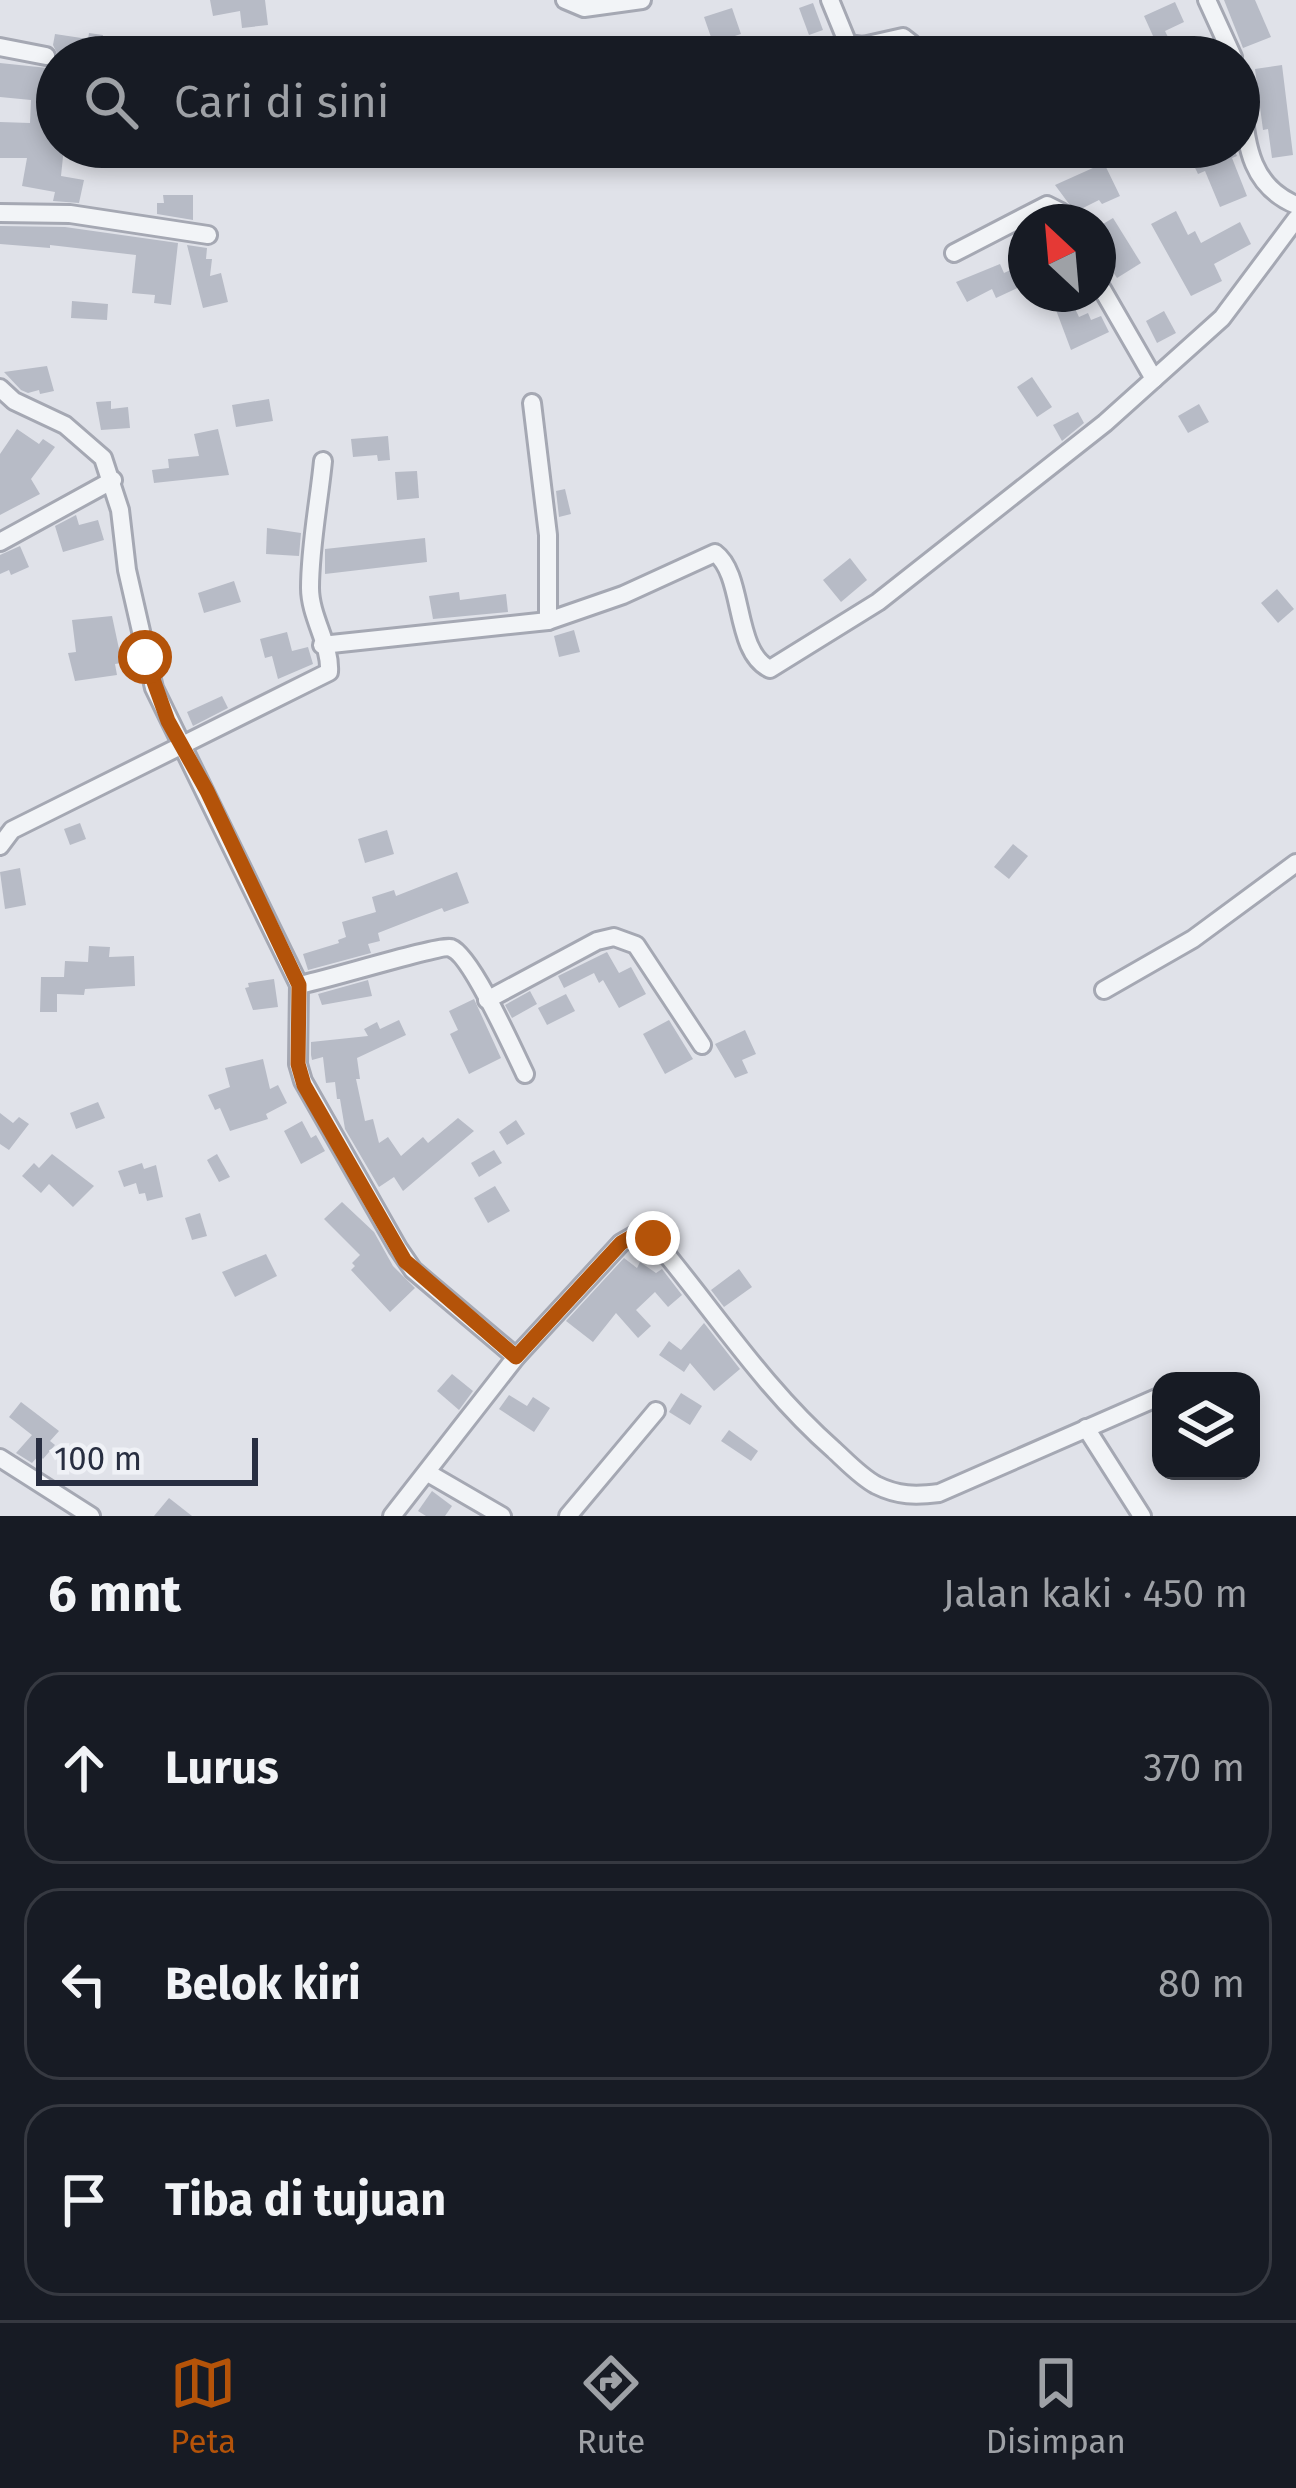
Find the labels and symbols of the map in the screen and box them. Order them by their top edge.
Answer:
north arrow [1008,204,1116,312]
route start [118,630,172,684]
route end [626,1211,680,1265]
scale bar [36,1432,258,1485]

